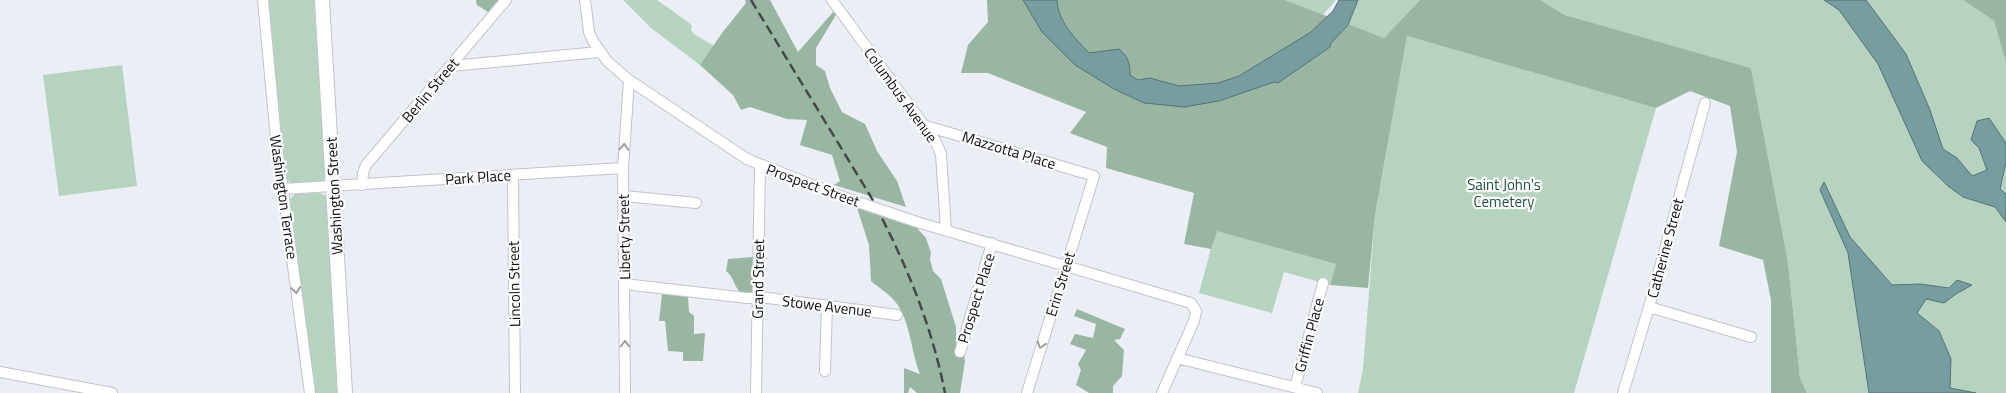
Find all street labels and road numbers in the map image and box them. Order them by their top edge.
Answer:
street label: Columbus Avenue [859,43,943,147]
street label: Berlin Street [396,52,465,128]
street label: Mazzotta Place [959,125,1059,175]
street label: Washington Terrace [264,133,304,261]
street label: Washington Street [319,136,349,255]
street label: Prospect Street [763,157,864,213]
street label: Park Place [444,163,512,191]
street label: Liberty Street [612,193,636,280]
street label: Catherine Street [1641,195,1690,301]
street label: Grand Street [746,238,770,319]
street label: Lincoln Street [502,240,526,327]
street label: Erin Street [1039,248,1081,319]
street label: Prospect Place [951,250,1001,346]
street label: Stowe Avenue [781,289,873,323]
street label: Griffin Place [1288,295,1330,375]

